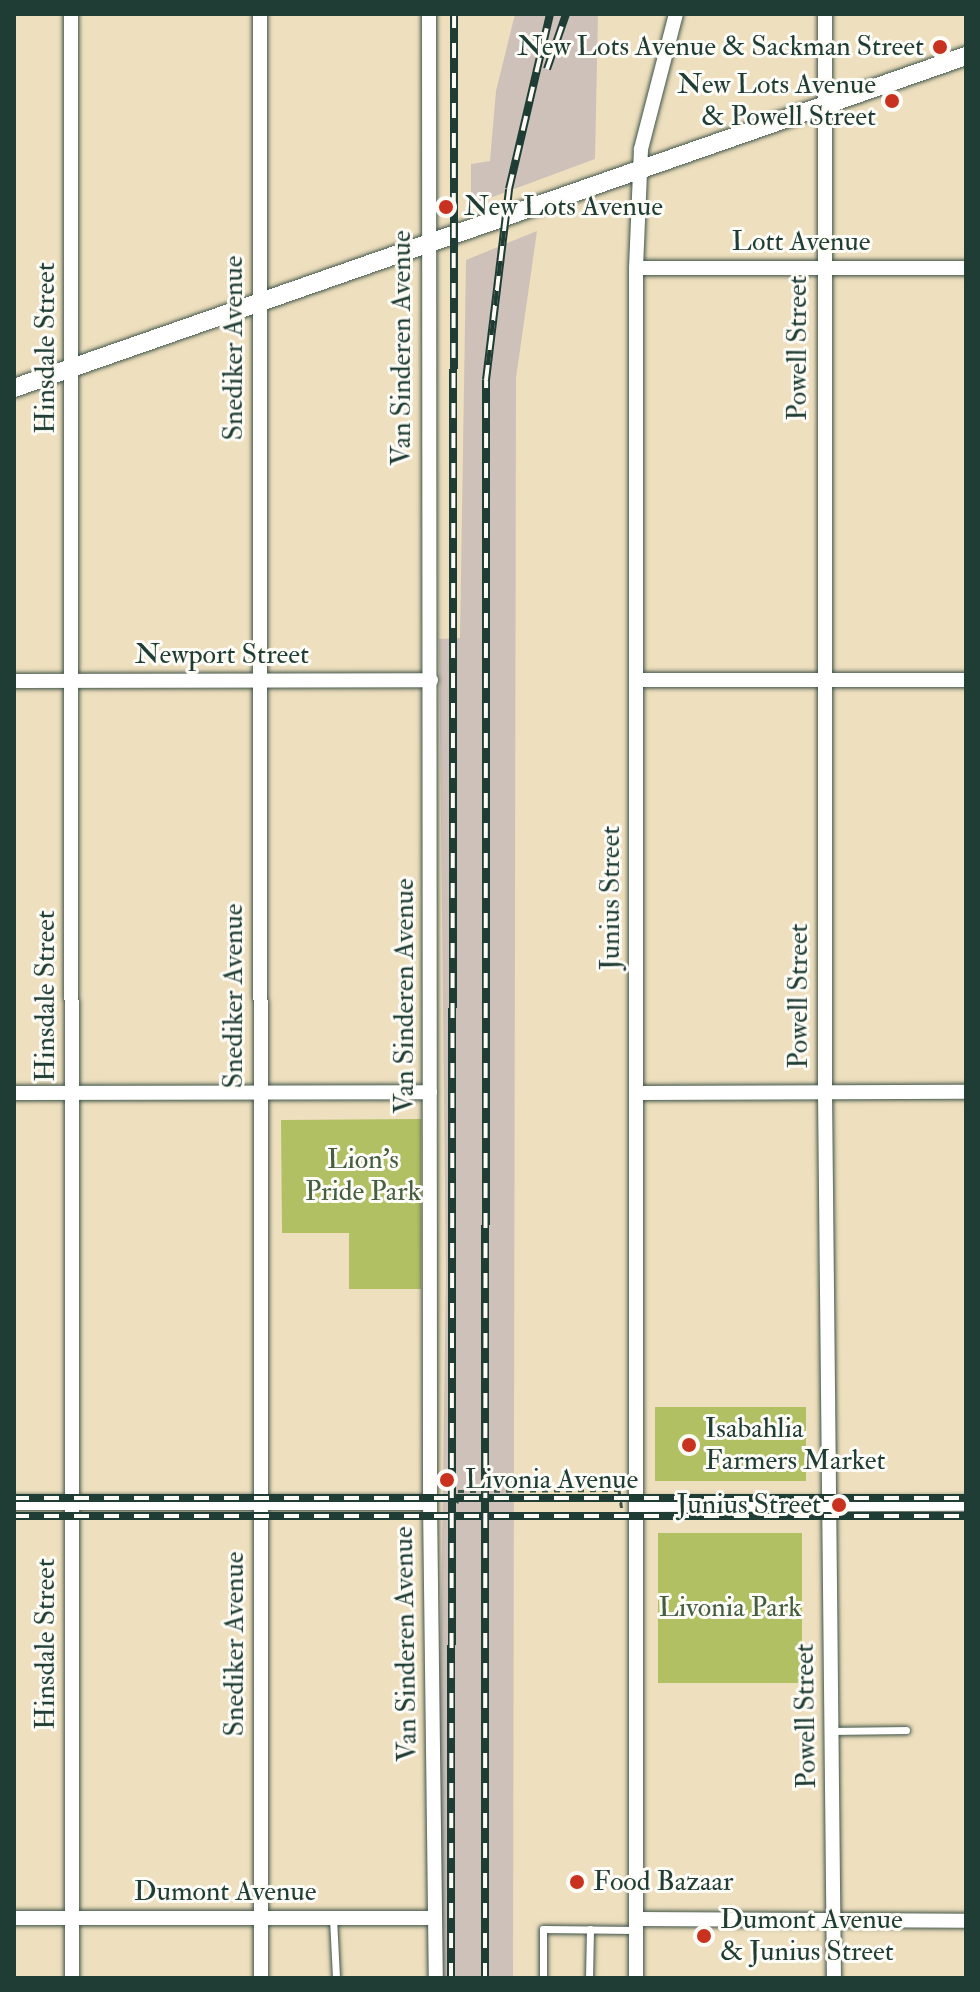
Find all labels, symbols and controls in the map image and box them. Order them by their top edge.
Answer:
place label: New Lots Avenue & Sackman Street [517,30,924,64]
marker: New Lots Avenue & Sackman Street [931,38,949,56]
place label: New Lots Avenue & Powell Street [677,68,876,134]
marker: New Lots Avenue & Powell Street [883,92,901,110]
place label: New Lots Avenue [464,190,663,224]
marker: New Lots Avenue [435,196,457,218]
street label: Lott Avenue [731,225,871,259]
street label: Van Sinderen Avenue [385,230,419,466]
street label: Snediker Avenue [217,255,251,441]
street label: Hinsdale Street [29,262,63,434]
street label: Powell Street [781,275,815,421]
street label: Newport Street [135,638,309,672]
street label: Junius Street [594,826,628,970]
street label: Van Sinderen Avenue [388,878,422,1114]
street label: Snediker Avenue [217,903,251,1089]
street label: Hinsdale Street [29,910,63,1082]
street label: Powell Street [782,923,816,1069]
park label: Lion's Pride Park [305,1143,421,1209]
place label: Isabahlia Farmers Market [705,1412,886,1478]
marker: Isabahlia Farmers Market [680,1436,698,1454]
place label: Livonia Avenue [465,1463,638,1497]
marker: Livonia Avenue [436,1469,458,1491]
place label: Junius Street [677,1488,821,1522]
marker: Junius Street [828,1494,850,1516]
street label: Van Sinderen Avenue [387,1526,425,1762]
street label: Snediker Avenue [218,1551,252,1737]
street label: Hinsdale Street [29,1558,63,1730]
park label: Livonia Park [658,1591,802,1625]
street label: Powell Street [788,1643,824,1789]
place label: Food Bazaar [593,1865,733,1899]
marker: Food Bazaar [568,1873,586,1891]
street label: Dumont Avenue [134,1875,316,1909]
place label: Dumont Avenue & Junius Street [720,1903,903,1969]
marker: Dumont Avenue & Junius Street [695,1927,713,1945]

